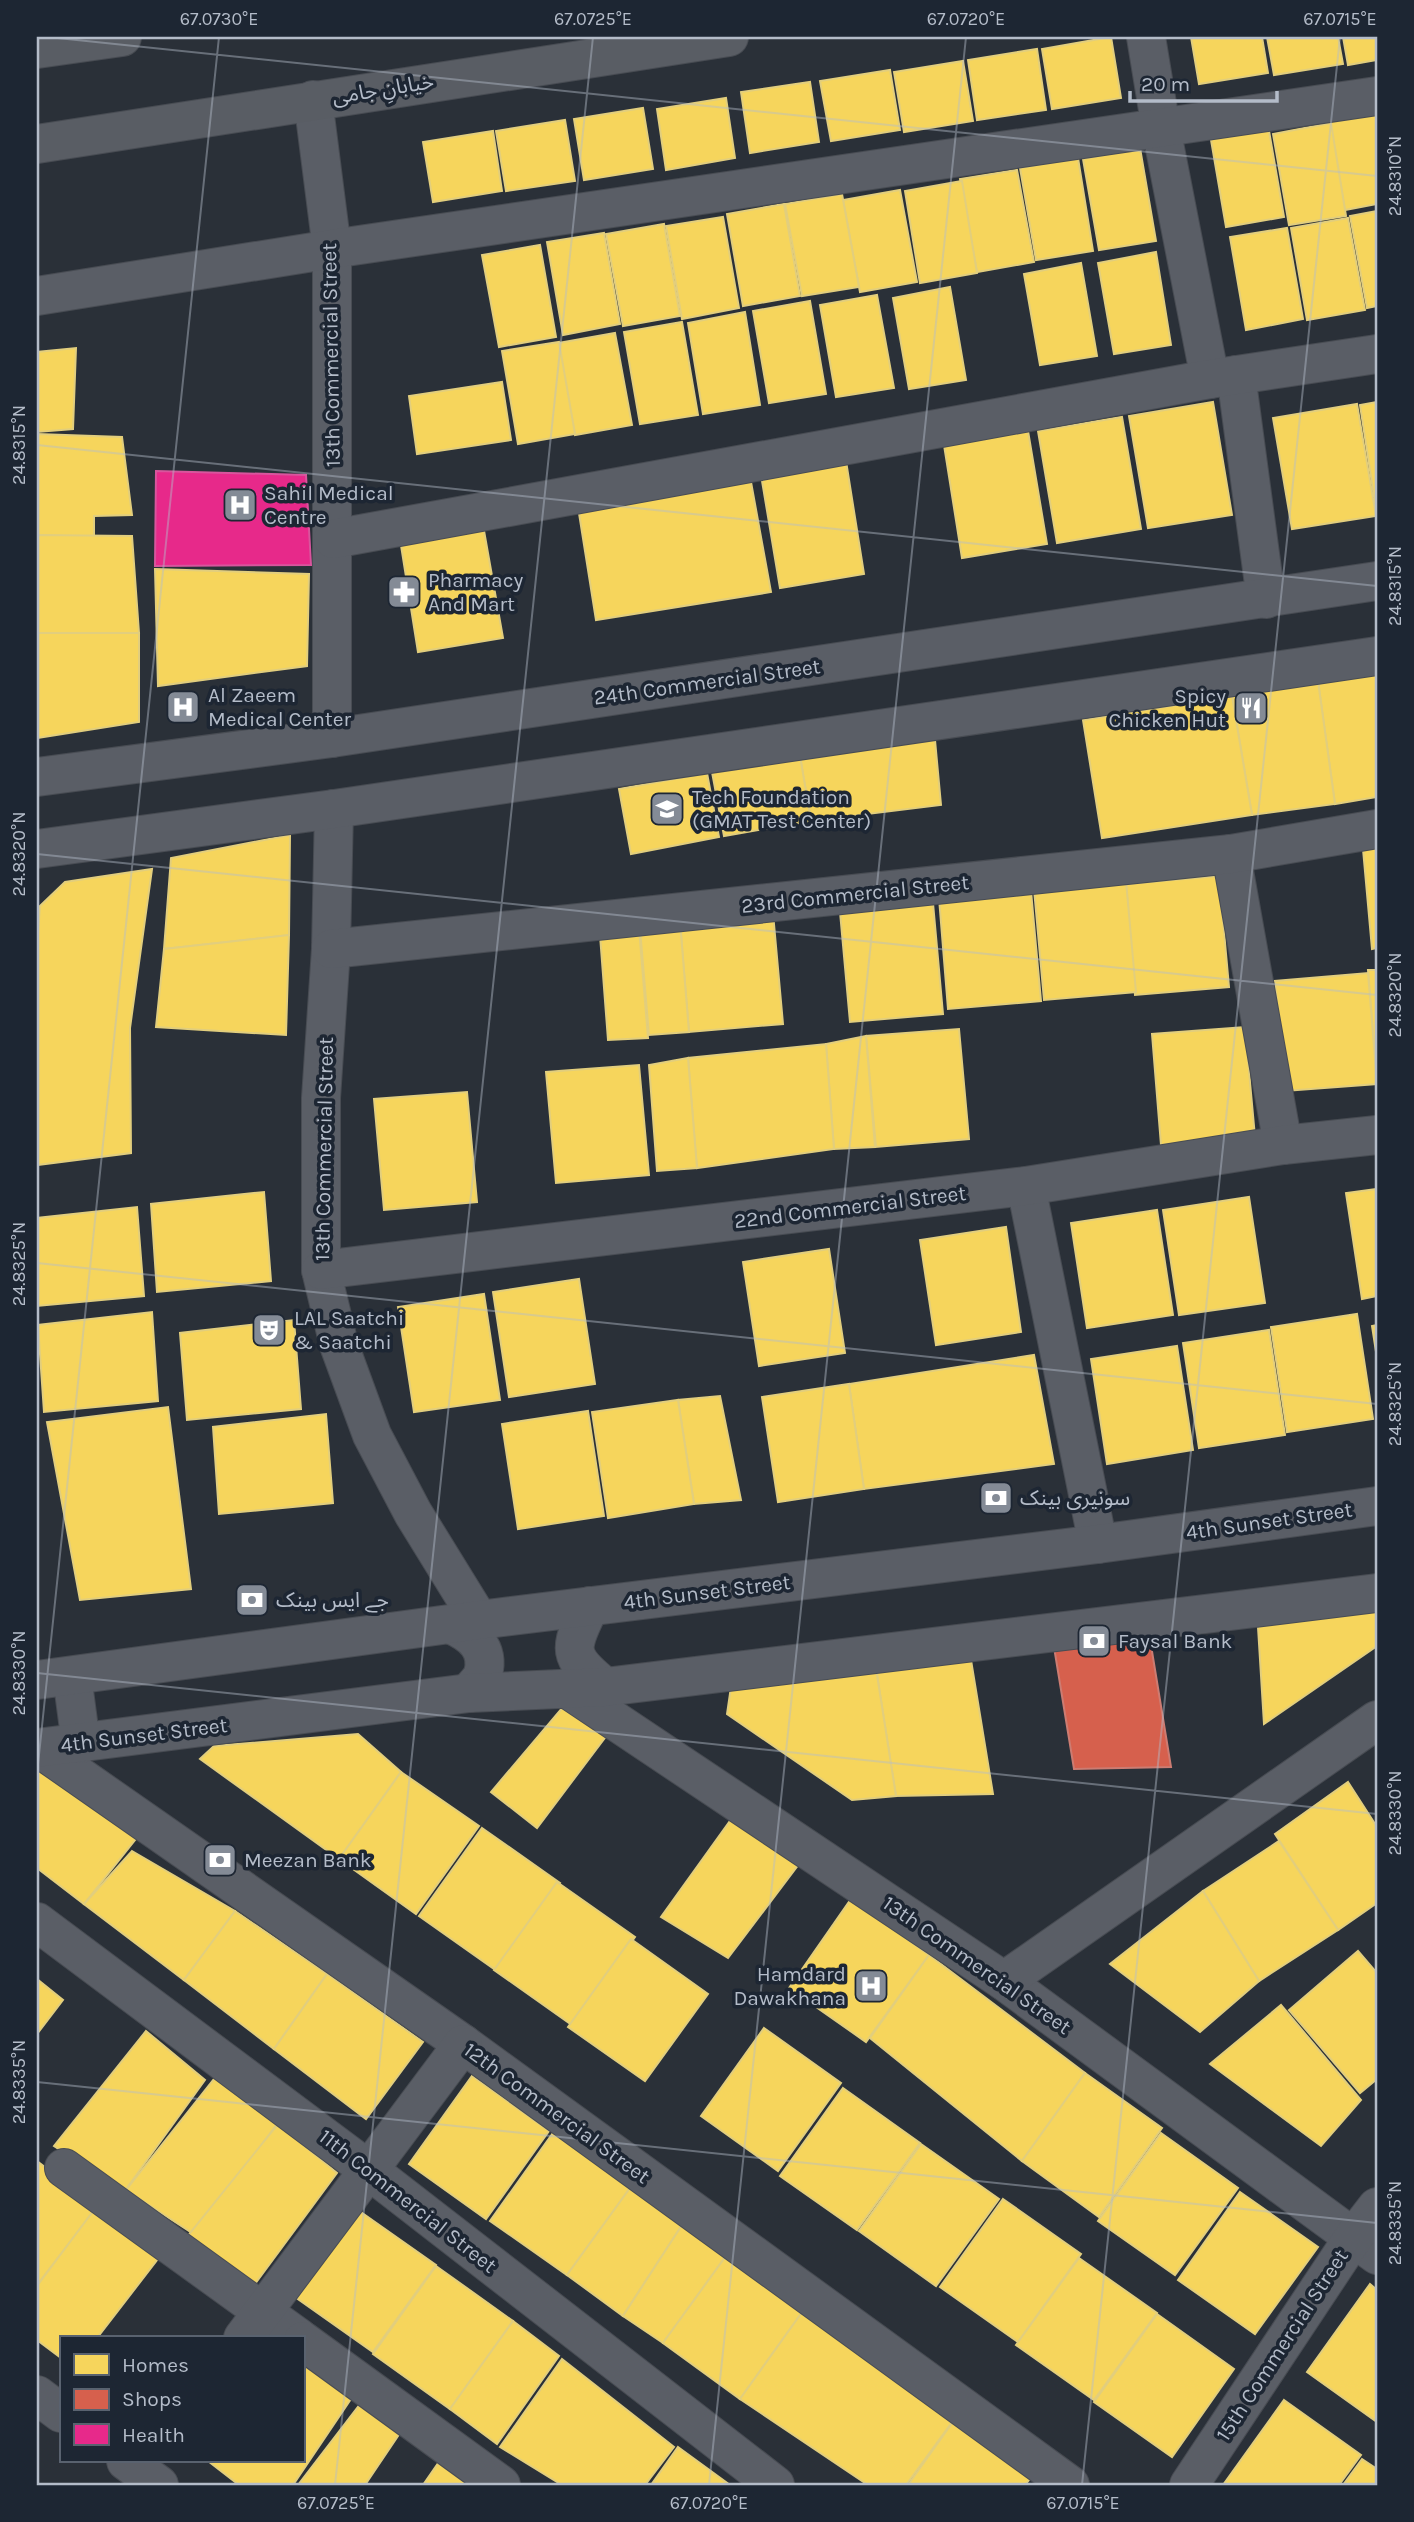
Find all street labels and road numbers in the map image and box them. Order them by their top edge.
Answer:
street label: خیابانِ جامی [331,69,436,113]
street label: 13th Commercial Street [317,243,345,467]
street label: 24th Commercial Street [592,654,822,710]
street label: 23rd Commercial Street [740,870,970,918]
street label: 13th Commercial Street [310,1037,338,1261]
street label: 22nd Commercial Street [733,1181,968,1233]
street label: 4th Sunset Street [1184,1497,1354,1545]
street label: 4th Sunset Street [622,1570,792,1614]
street label: 4th Sunset Street [59,1713,229,1757]
street label: 13th Commercial Street [878,1891,1076,2039]
street label: 12th Commercial Street [459,2038,655,2189]
street label: 11th Commercial Street [314,2124,502,2278]
street label: 15th Commercial Street [1211,2245,1353,2445]

